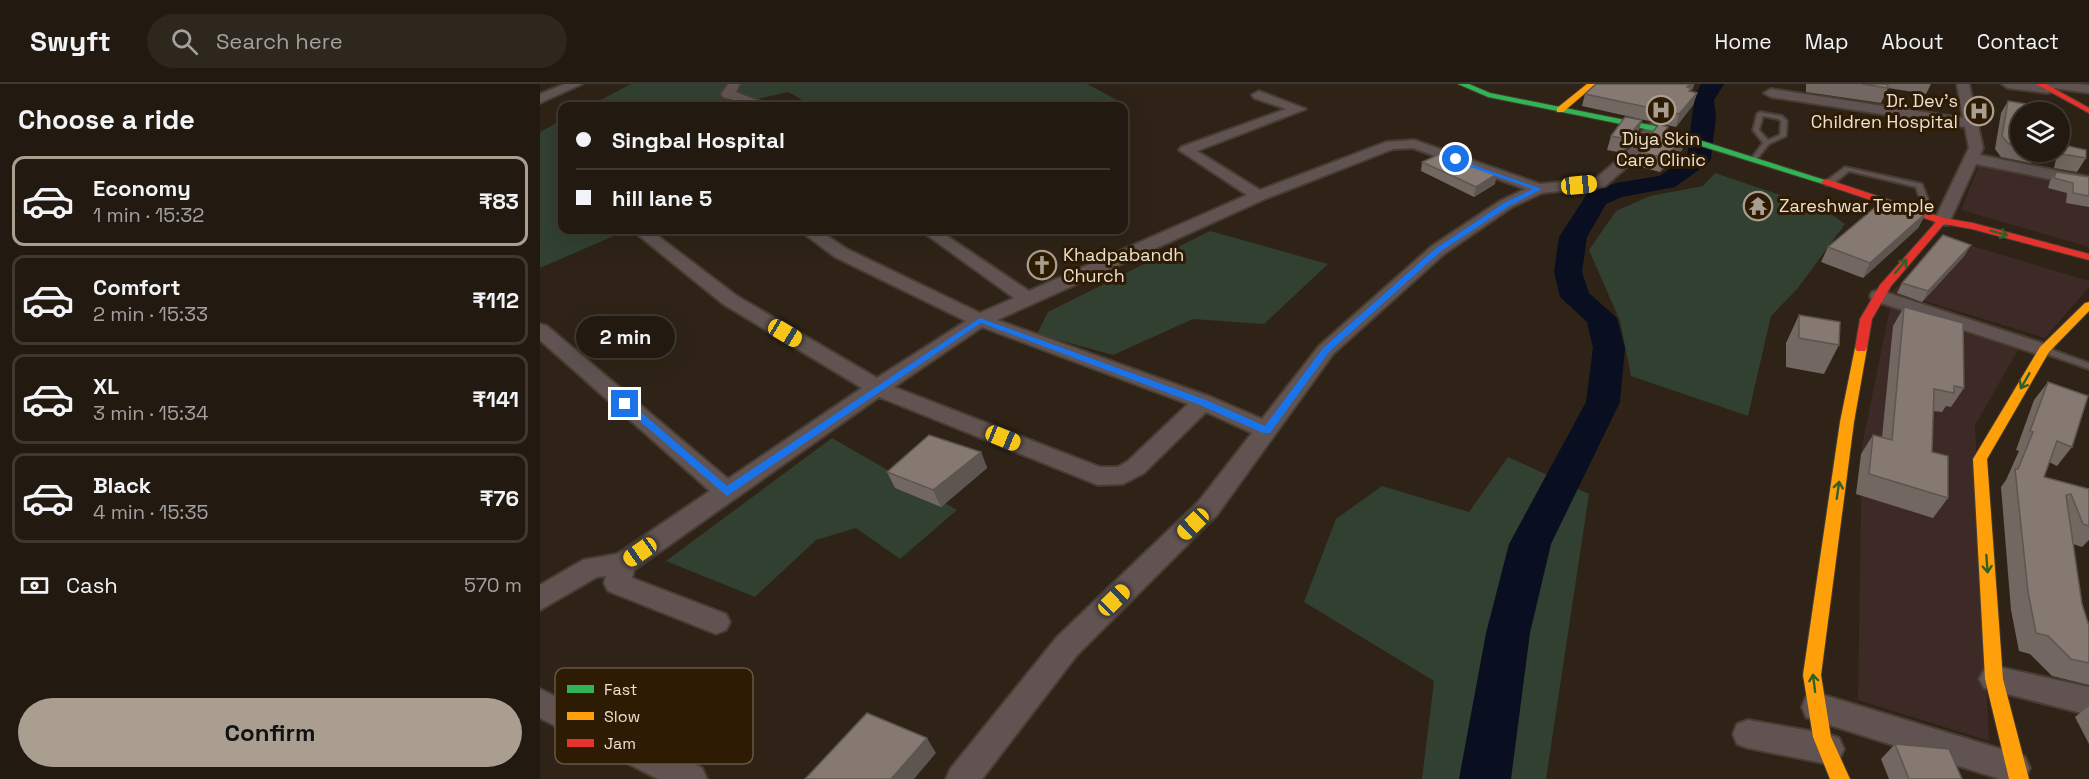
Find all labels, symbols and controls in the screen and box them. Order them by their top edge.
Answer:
search box [147,14,567,68]
text: Swyft [30,23,111,59]
icon: search [168,25,201,58]
text: Search here [216,27,343,55]
text: Home [1714,28,1772,55]
text: Map [1805,28,1849,55]
text: About [1882,28,1944,55]
text: Contact [1977,28,2059,55]
place label: Dr. Dev's Children Hospital [1811,89,1958,133]
hospital icon: Diya Skin Care Clinic [1645,94,1677,126]
hospital icon: Dr. Dev's Children Hospital [1963,95,1995,127]
text: Choose a ride [18,102,195,137]
map controls [2010,102,2070,162]
button: layers [2010,102,2070,162]
text: Singbal Hospital [612,126,785,154]
place label: Diya Skin Care Clinic [1616,127,1706,171]
route start [1442,145,1469,172]
icon: car [21,174,75,228]
text: Economy [93,174,191,202]
car [1560,174,1598,196]
text: hill lane 5 [612,184,712,212]
text: ₹83 [479,187,519,215]
temple icon: Zareshwar Temple [1742,190,1774,222]
place label: Zareshwar Temple [1779,194,1934,217]
text: 1 min · 15:32 [93,202,204,228]
one-way arrow [1989,227,2008,239]
place label: Khadpabandh Church [1063,243,1184,287]
church icon: Khadpabandh Church [1026,249,1058,281]
one-way arrow [1895,258,1908,274]
icon: car [21,273,75,327]
text: Comfort [93,273,181,301]
text: ₹112 [472,286,519,314]
text: 2 min · 15:33 [93,301,208,327]
car [765,316,805,350]
callout: 2 min [576,317,674,359]
text: 2 min [600,324,651,350]
icon: car [21,372,75,426]
text: XL [93,372,119,400]
one-way arrow [2019,372,2031,389]
text: ₹141 [472,385,519,413]
route end [611,390,638,417]
text: 3 min · 15:34 [93,400,209,426]
car [983,423,1023,453]
icon: car [21,471,75,525]
text: Black [93,471,151,499]
one-way arrow [1833,480,1844,500]
text: ₹76 [480,484,519,512]
text: 4 min · 15:35 [93,499,208,525]
car [1174,505,1212,543]
car [620,534,660,570]
one-way arrow [1982,553,1993,573]
icon: cash [18,569,51,602]
text: Cash [66,571,118,599]
text: 570 m [464,572,522,598]
car [1095,581,1133,619]
legend [555,668,753,764]
one-way arrow [1808,673,1819,693]
text: Fast [604,679,637,700]
button: Confirm [18,698,522,767]
text: Slow [604,706,640,727]
text: Jam [604,733,636,754]

